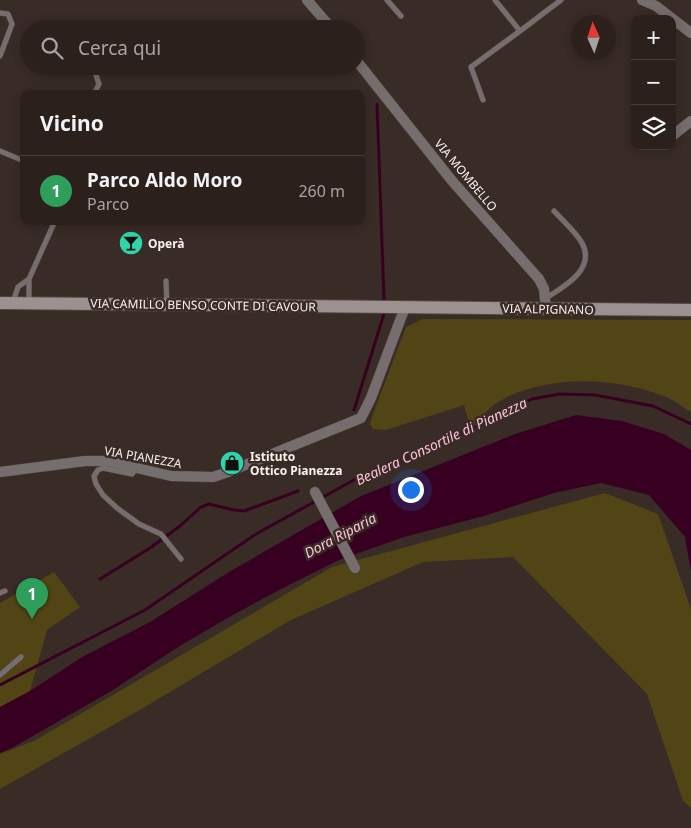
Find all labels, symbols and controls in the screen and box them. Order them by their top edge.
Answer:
north arrow [571,15,616,60]
map controls [631,15,676,150]
button: + [631,15,676,60]
search box [20,20,365,75]
icon: search [38,34,66,62]
text: Cerca qui [78,35,161,61]
button: − [631,60,676,105]
button: layers [631,105,676,150]
text: Vicino [40,109,104,137]
street label: VIA MOMBELLO [431,135,501,215]
text: Parco Aldo Moro [87,167,242,193]
text: 1 [51,180,61,202]
text: 260 m [298,180,345,202]
text: Parco [87,193,129,215]
bar icon: Operà [118,230,144,256]
place label: Operà [148,235,185,252]
street label: VIA CAMILLO BENSO CONTE DI CAVOUR [90,295,316,315]
street label: VIA ALPIGNANO [502,300,594,318]
water label: Bealera Consortile di Pianezza [352,393,530,489]
street label: VIA PIANEZZA [103,442,183,472]
place label: Istituto Ottico Pianezza [250,448,342,479]
shop icon: Istituto Ottico Pianezza [219,450,245,476]
your location [398,477,424,503]
water label: Dora Riparia [301,508,379,562]
pin: 1 [16,578,48,619]

